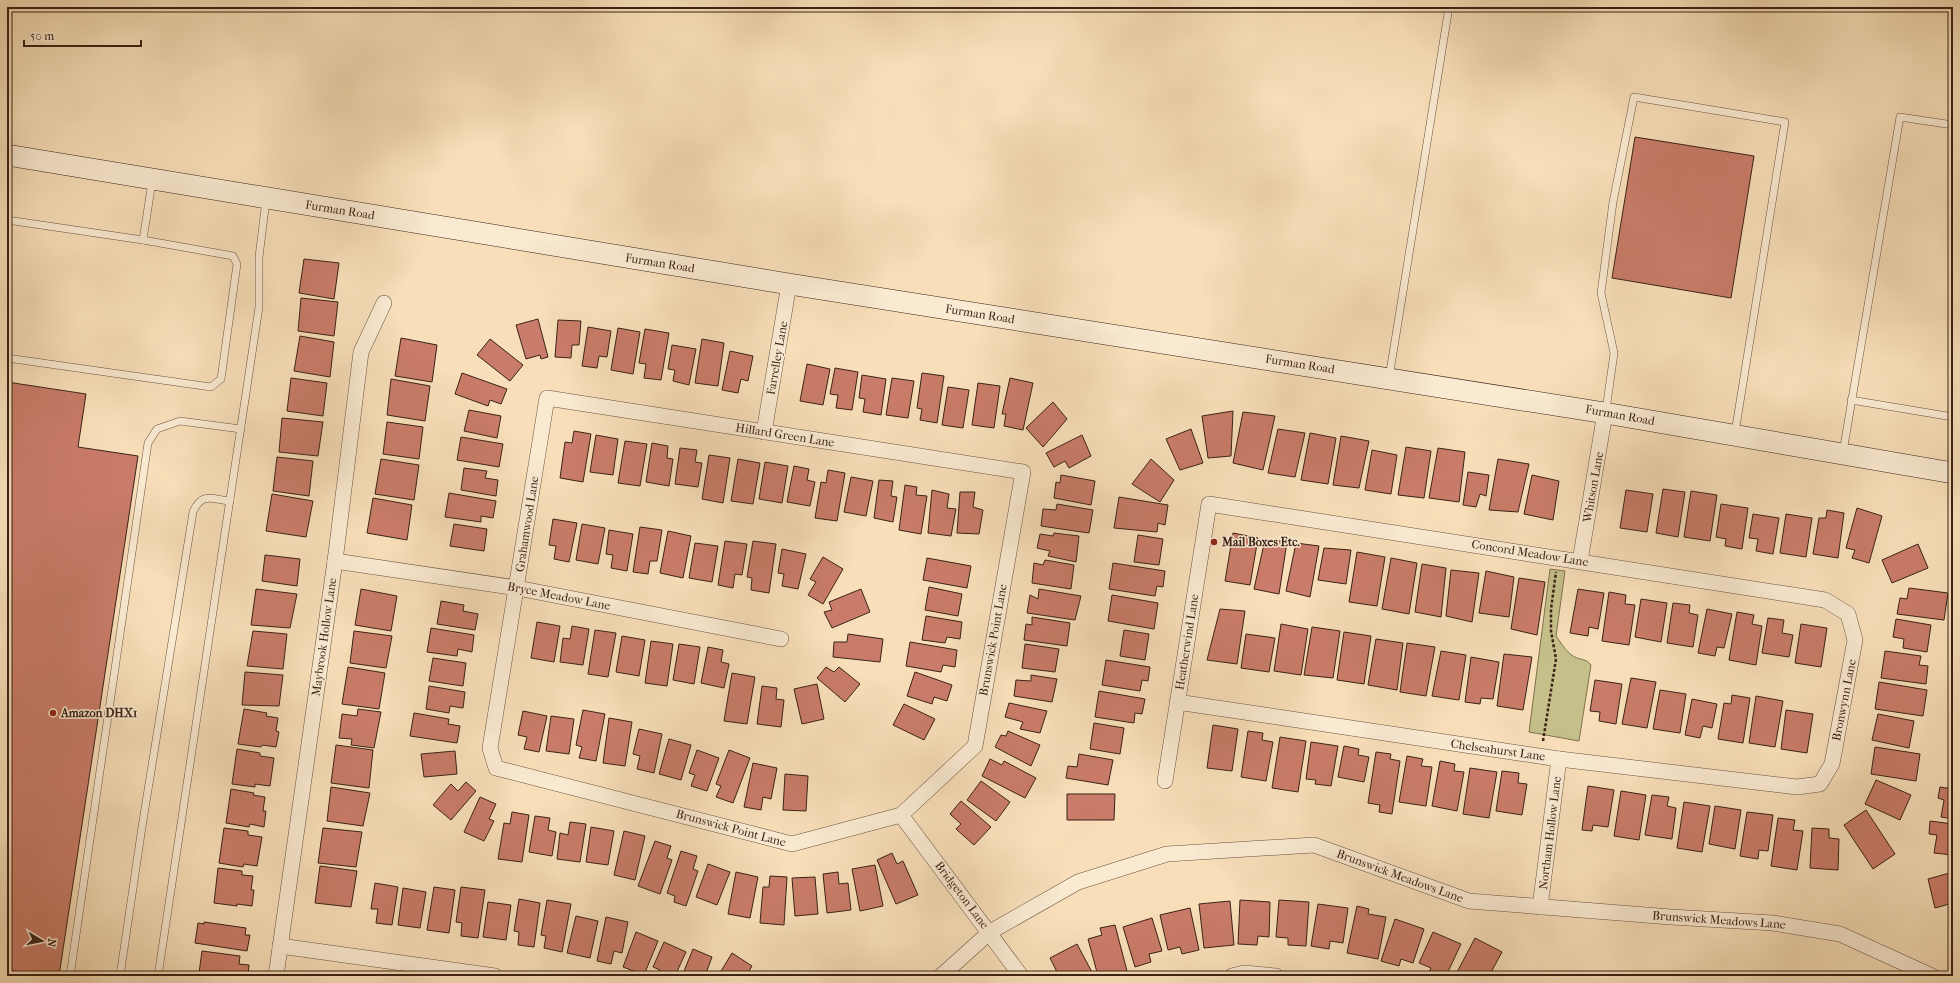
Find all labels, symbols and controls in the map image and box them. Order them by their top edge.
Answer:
scale bar [24,22,141,48]
text: 50 m [30,29,54,43]
street label: Furman Road [304,198,376,222]
street label: Furman Road [624,251,696,275]
street label: Furman Road [944,302,1016,326]
street label: Farrelley Lane [764,320,790,396]
street label: Furman Road [1264,352,1336,376]
street label: Furman Road [1584,402,1656,428]
street label: Hillard Green Lane [735,420,835,450]
street label: Whitson Lane [1580,450,1606,525]
street label: Grahamwood Lane [513,475,541,573]
place label: Mail Boxes Etc. [1221,535,1300,549]
marker: Mail Boxes Etc. [1209,537,1219,547]
street label: Concord Meadow Lane [1471,537,1590,569]
street label: Maybrook Hollow Lane [309,577,339,697]
street label: Bryce Meadow Lane [506,579,612,613]
street label: Brunswick Point Lane [976,583,1010,697]
street label: Heatherwind Lane [1172,593,1202,691]
street label: Bronwynn Lane [1829,658,1859,742]
place label: Amazon DHX1 [60,706,137,720]
marker: Amazon DHX1 [48,708,58,718]
street label: Chelseahurst Lane [1450,736,1546,764]
street label: Northam Hollow Lane [1536,775,1564,890]
street label: Brunswick Point Lane [674,807,788,849]
street label: Brunswick Meadows Lane [1335,847,1465,905]
street label: Bridgeton Lane [932,859,992,932]
street label: Brunswick Meadows Lane [1652,908,1786,932]
north arrow [22,921,62,961]
text: N [44,937,58,949]

